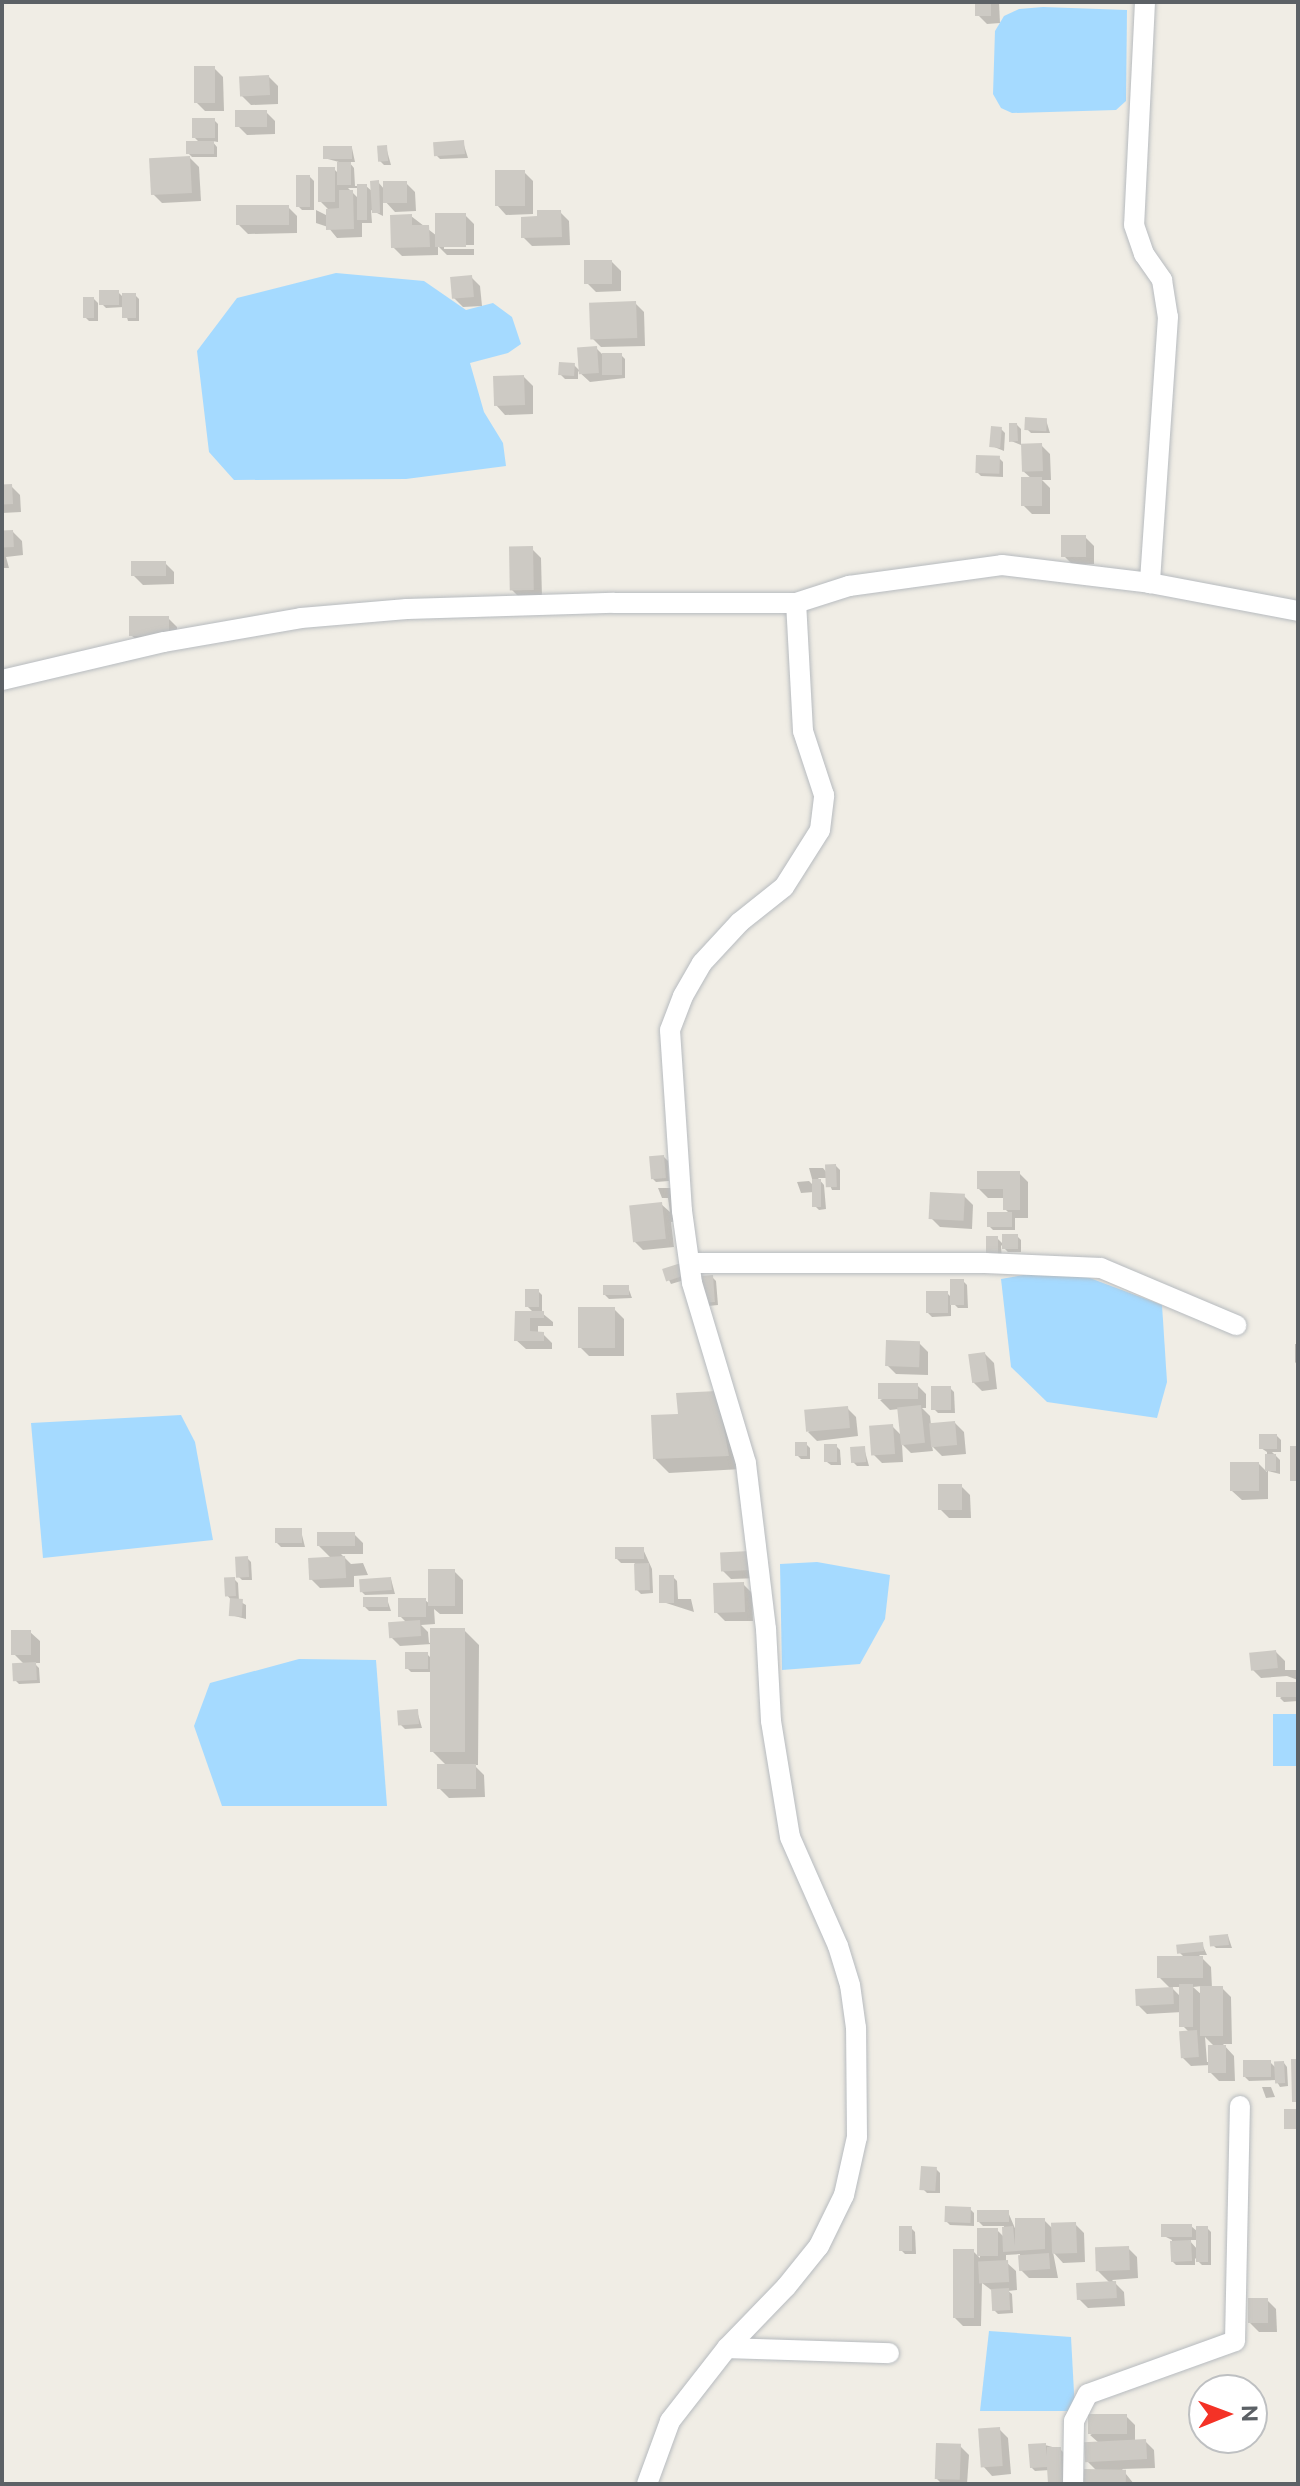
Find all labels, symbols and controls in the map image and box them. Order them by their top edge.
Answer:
north arrow [1188,2374,1268,2454]
text: N [1237,2405,1263,2422]

